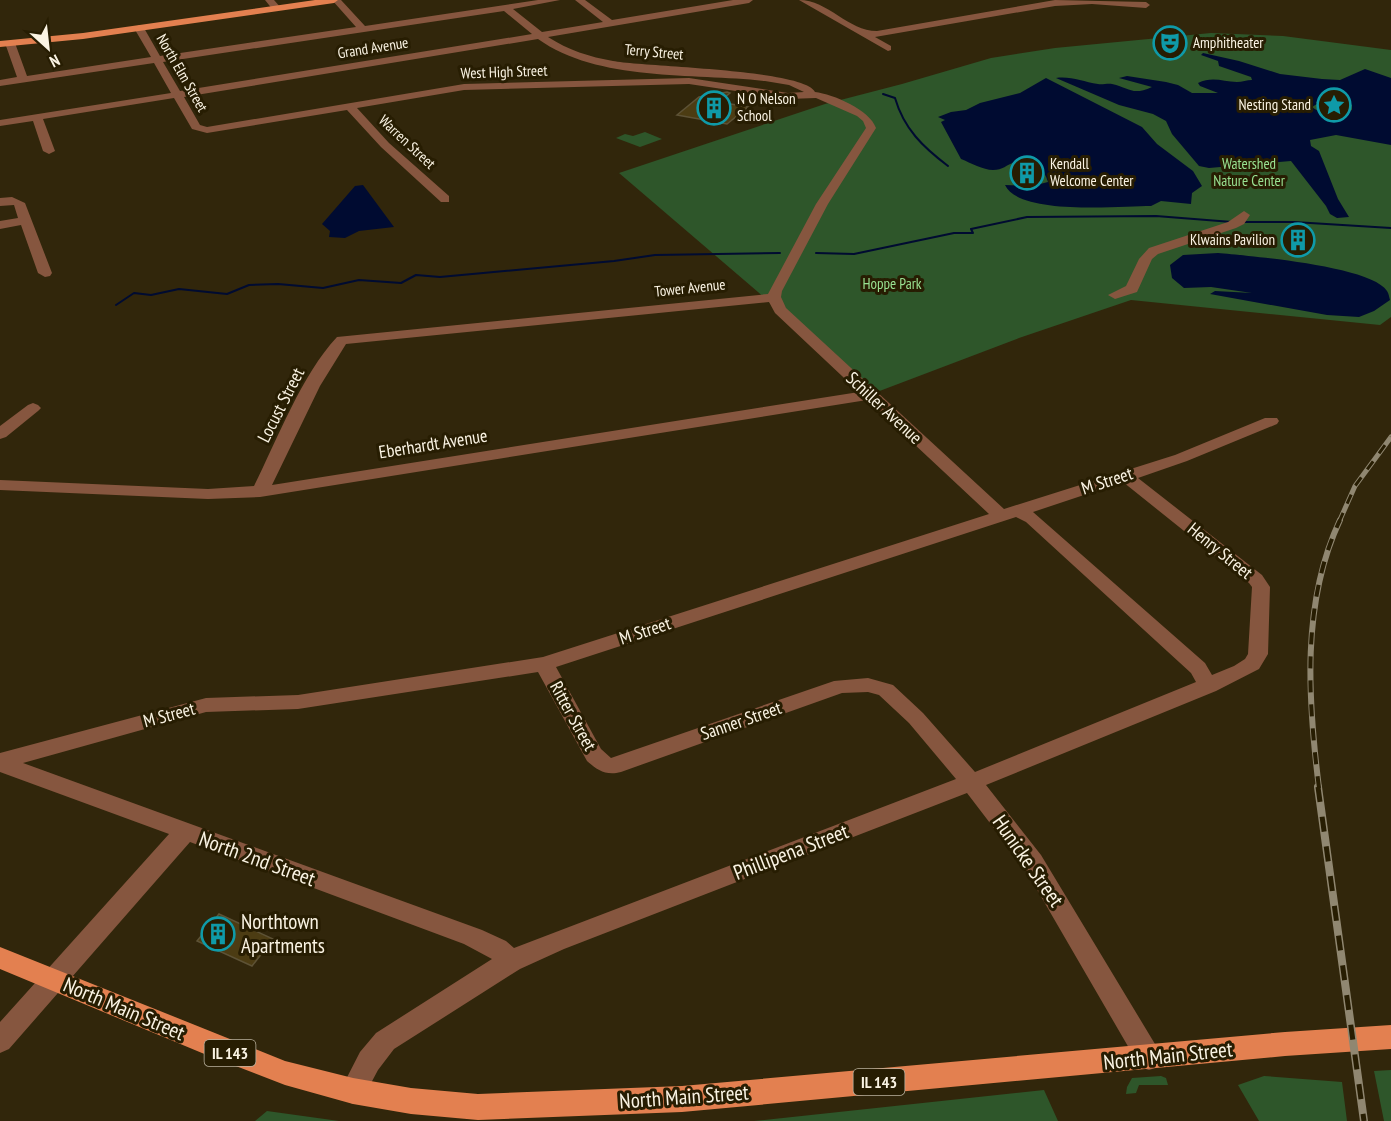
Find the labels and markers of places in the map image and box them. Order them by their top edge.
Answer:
theatre icon: Amphitheater [1152,25,1188,61]
place label: Amphitheater [1193,33,1264,52]
place icon: Nesting Stand [1316,87,1352,123]
place label: N O Nelson School [737,89,796,125]
building icon: N O Nelson School [696,90,732,126]
place label: Nesting Stand [1238,95,1311,114]
place label: Kendall Welcome Center [1050,154,1134,190]
building icon: Kendall Welcome Center [1009,155,1045,191]
building icon: Klwains Pavilion [1280,222,1316,258]
place label: Klwains Pavilion [1190,230,1275,249]
place label: Northtown Apartments [241,908,325,959]
building icon: Northtown Apartments [200,916,236,952]

